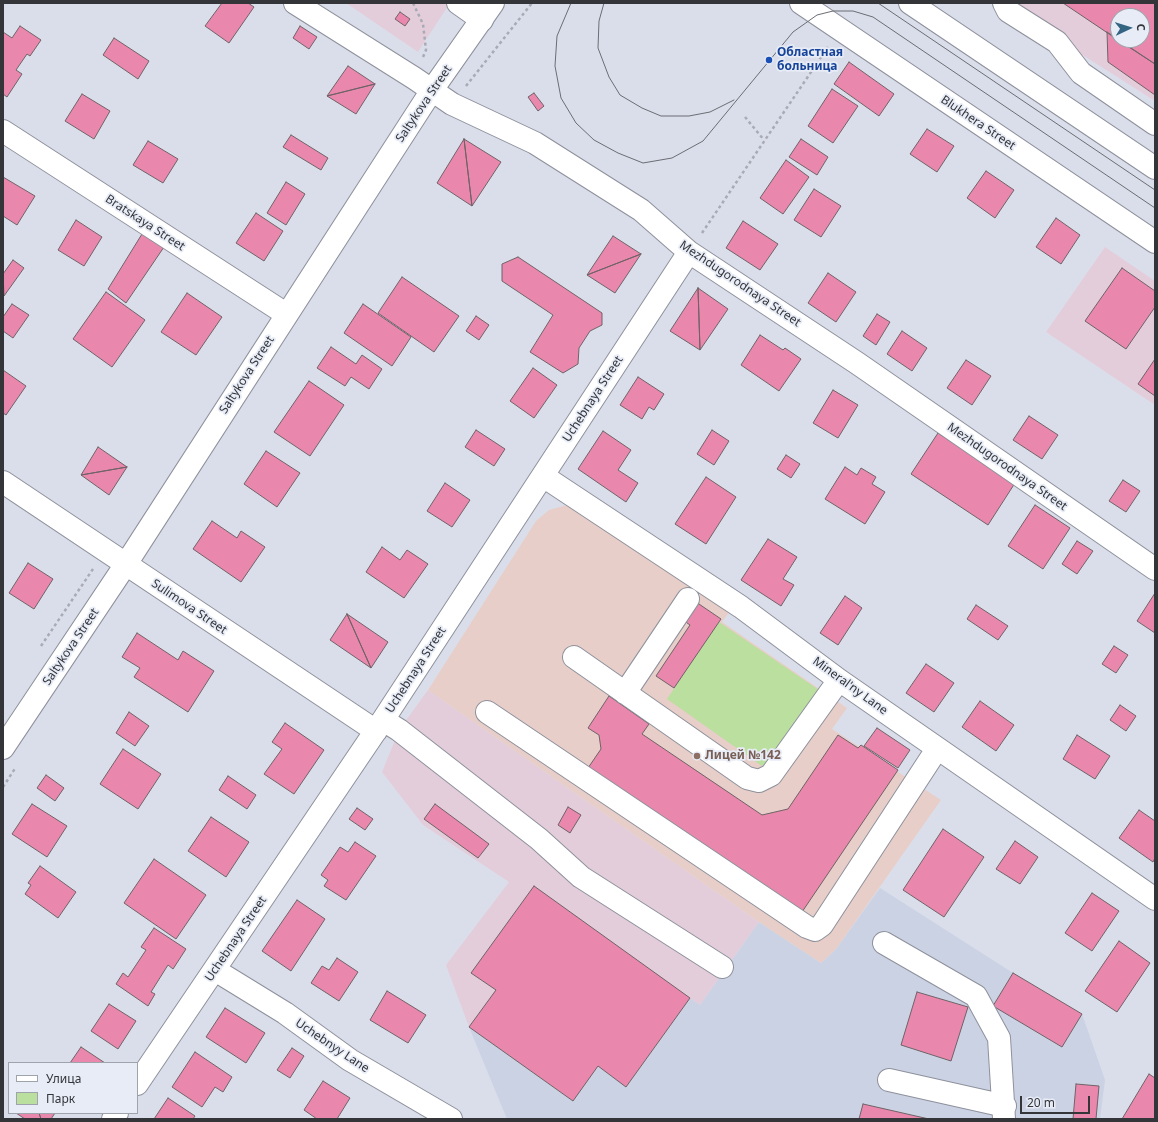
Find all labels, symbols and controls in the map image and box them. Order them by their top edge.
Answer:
north arrow [1110,8,1150,48]
text: С [1134,23,1149,31]
place label: Областная больница [777,46,843,74]
marker: Областная больница [764,55,774,65]
street label: Saltykova Street [393,63,455,145]
street label: Blukhera Street [938,93,1018,153]
street label: Bratskaya Street [103,192,187,254]
street label: Mezhdugorodnaya Street [677,238,803,330]
street label: Saltykova Street [217,333,277,417]
street label: Uchebnaya Street [560,353,626,445]
street label: Mezhdugorodnaya Street [944,420,1070,514]
street label: Sulimova Street [149,576,229,638]
street label: Saltykova Street [40,606,102,688]
street label: Uchebnaya Street [383,624,449,716]
street label: Mineral'ny Lane [810,654,890,718]
place label: Лицей №142 [705,749,781,763]
marker: Лицей №142 [692,751,702,761]
street label: Uchebnaya Street [202,894,270,984]
street label: Uchebnyy Lane [292,1016,372,1076]
legend [8,1062,138,1114]
text: Улица [46,1070,81,1087]
scale bar [1022,1088,1092,1114]
text: Парк [46,1090,75,1107]
text: 20 m [1027,1094,1055,1111]

